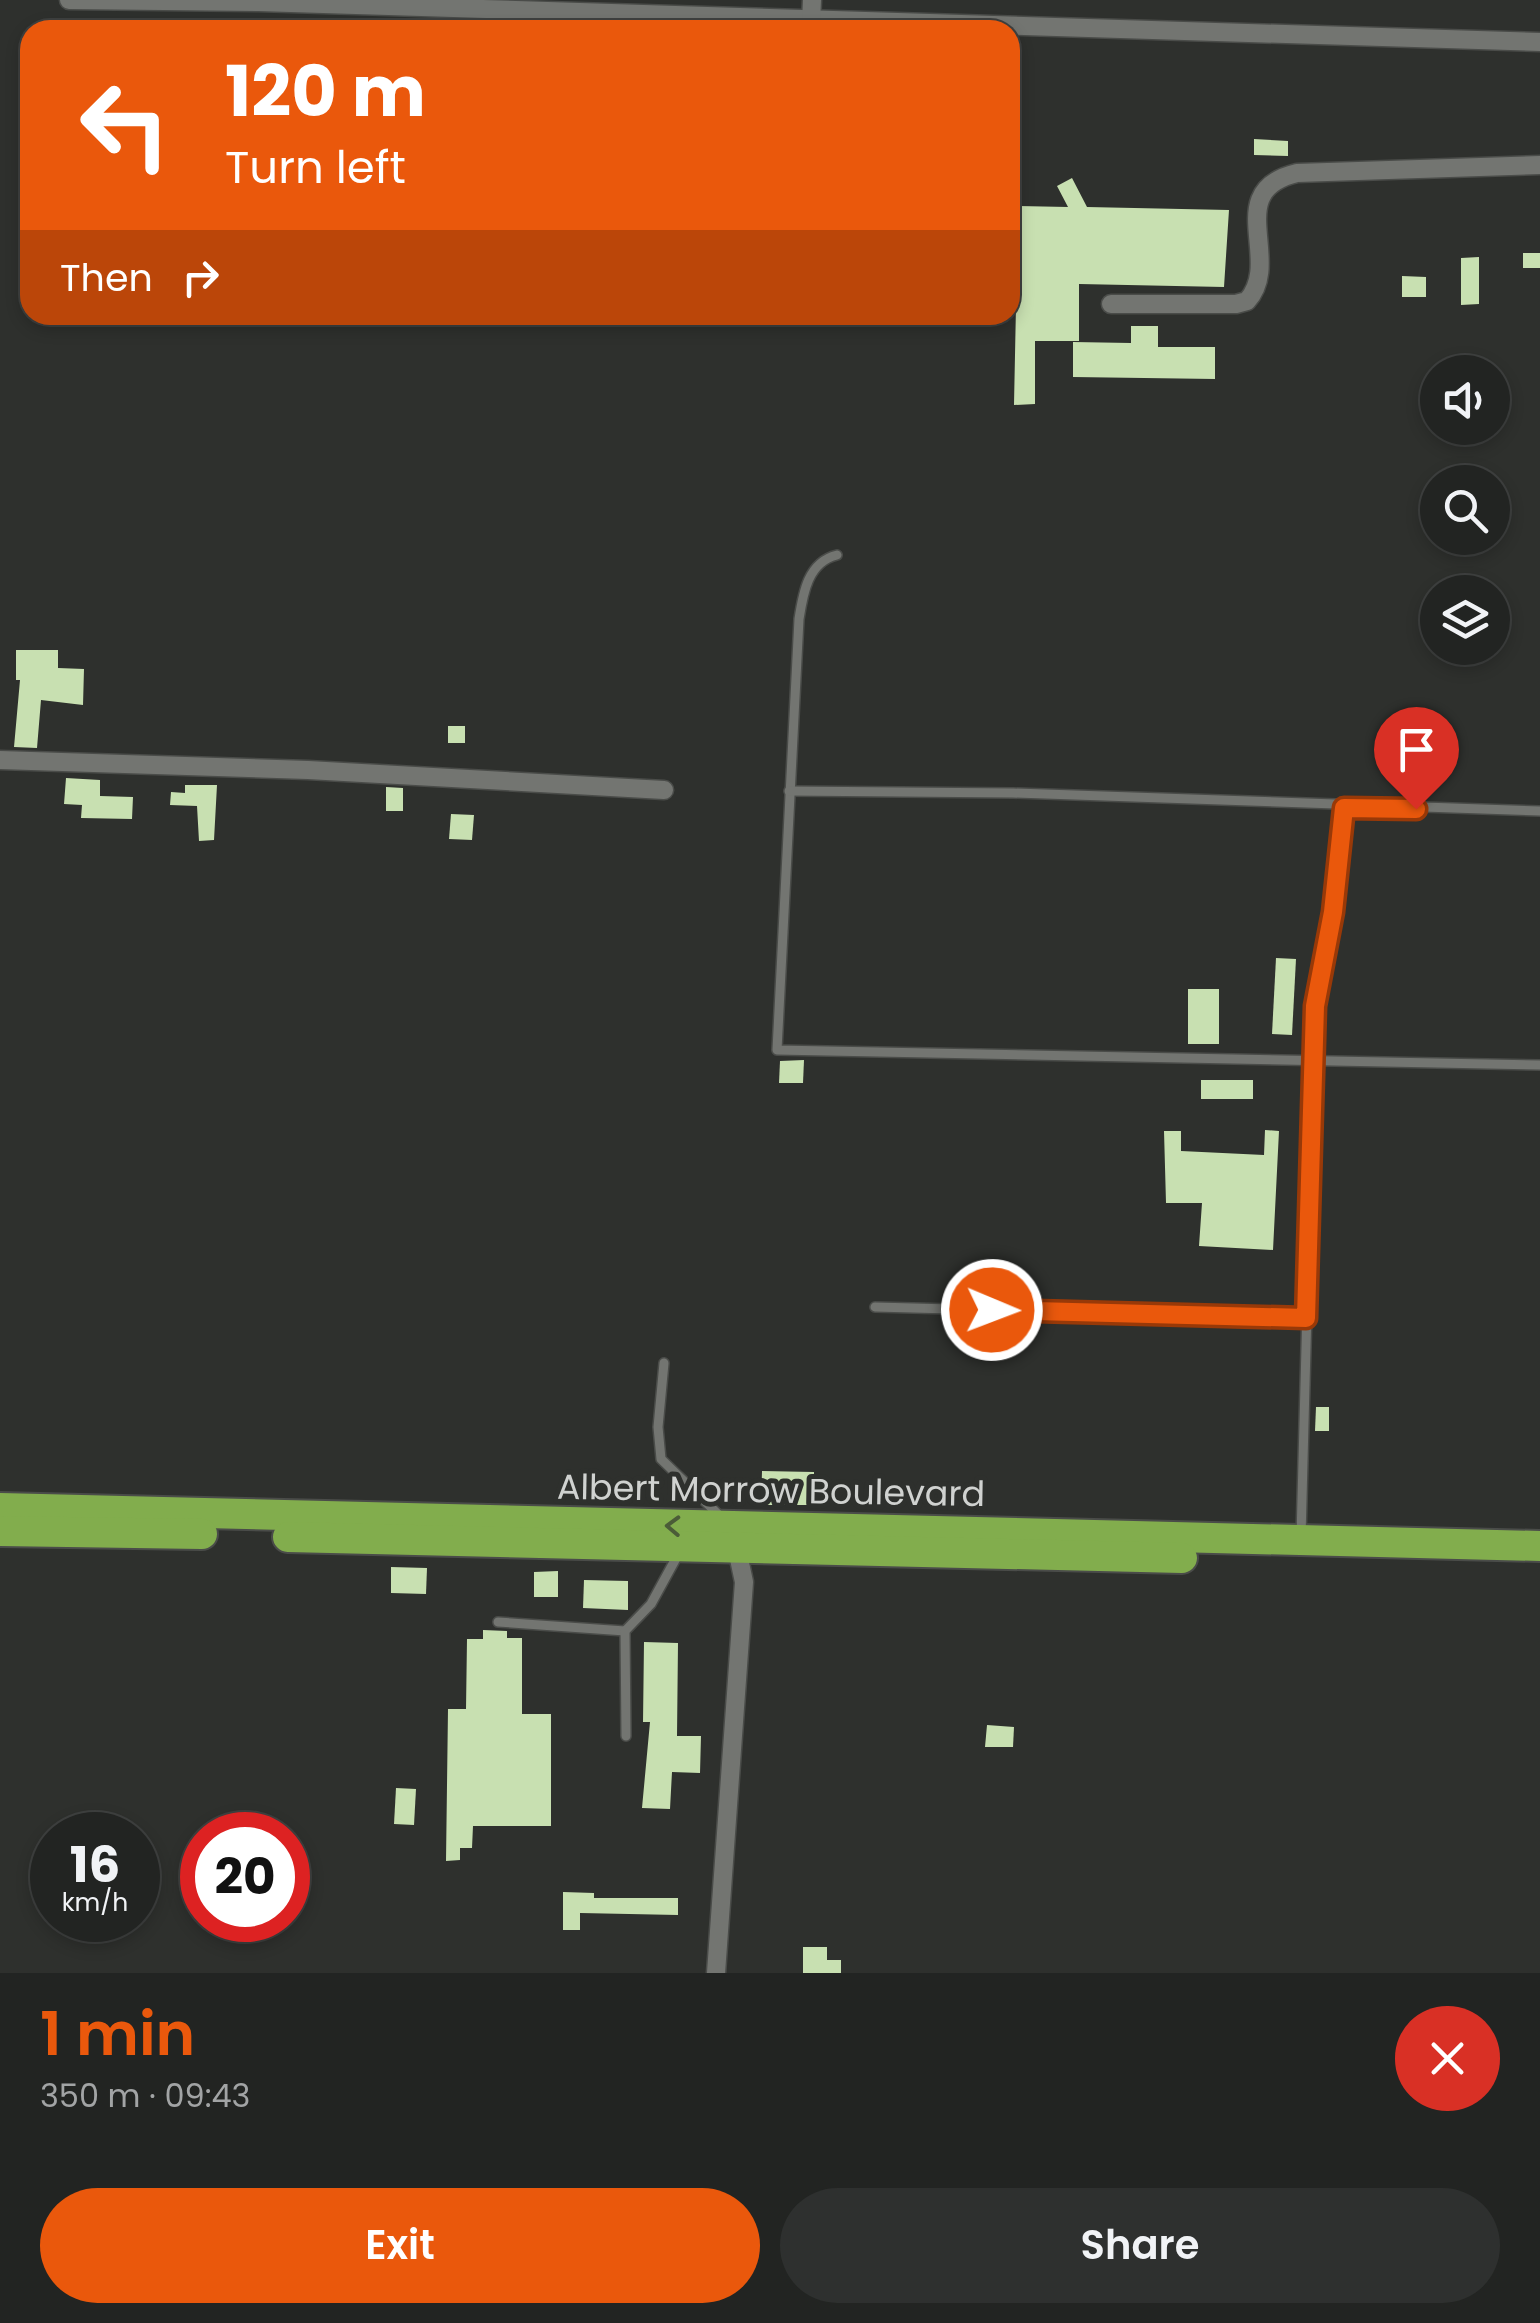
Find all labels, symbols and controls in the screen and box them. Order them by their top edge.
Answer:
text: 120 m [225,42,426,141]
icon: left [60,60,190,190]
text: Turn left [225,136,406,199]
icon: right [173,250,228,305]
text: Then [60,251,153,304]
map controls [1420,355,1510,665]
button: sound [1420,355,1510,445]
button: search [1420,465,1510,555]
button: layers [1420,575,1510,665]
pin [1374,707,1459,810]
icon: arrive [1389,722,1444,777]
position arrow [940,1258,1044,1362]
street label: Albert Morrow Boulevard [556,1462,986,1518]
one-way arrow [664,1515,680,1536]
speed limit sign: 20 [180,1812,310,1942]
text: 16 [70,1829,120,1900]
text: km/h [62,1885,128,1920]
text: 1 min [40,1992,195,2076]
button: close [1395,2006,1500,2111]
text: 350 m · 09:43 [40,2073,250,2118]
button: Exit [40,2188,760,2303]
button: Share [780,2188,1500,2303]

